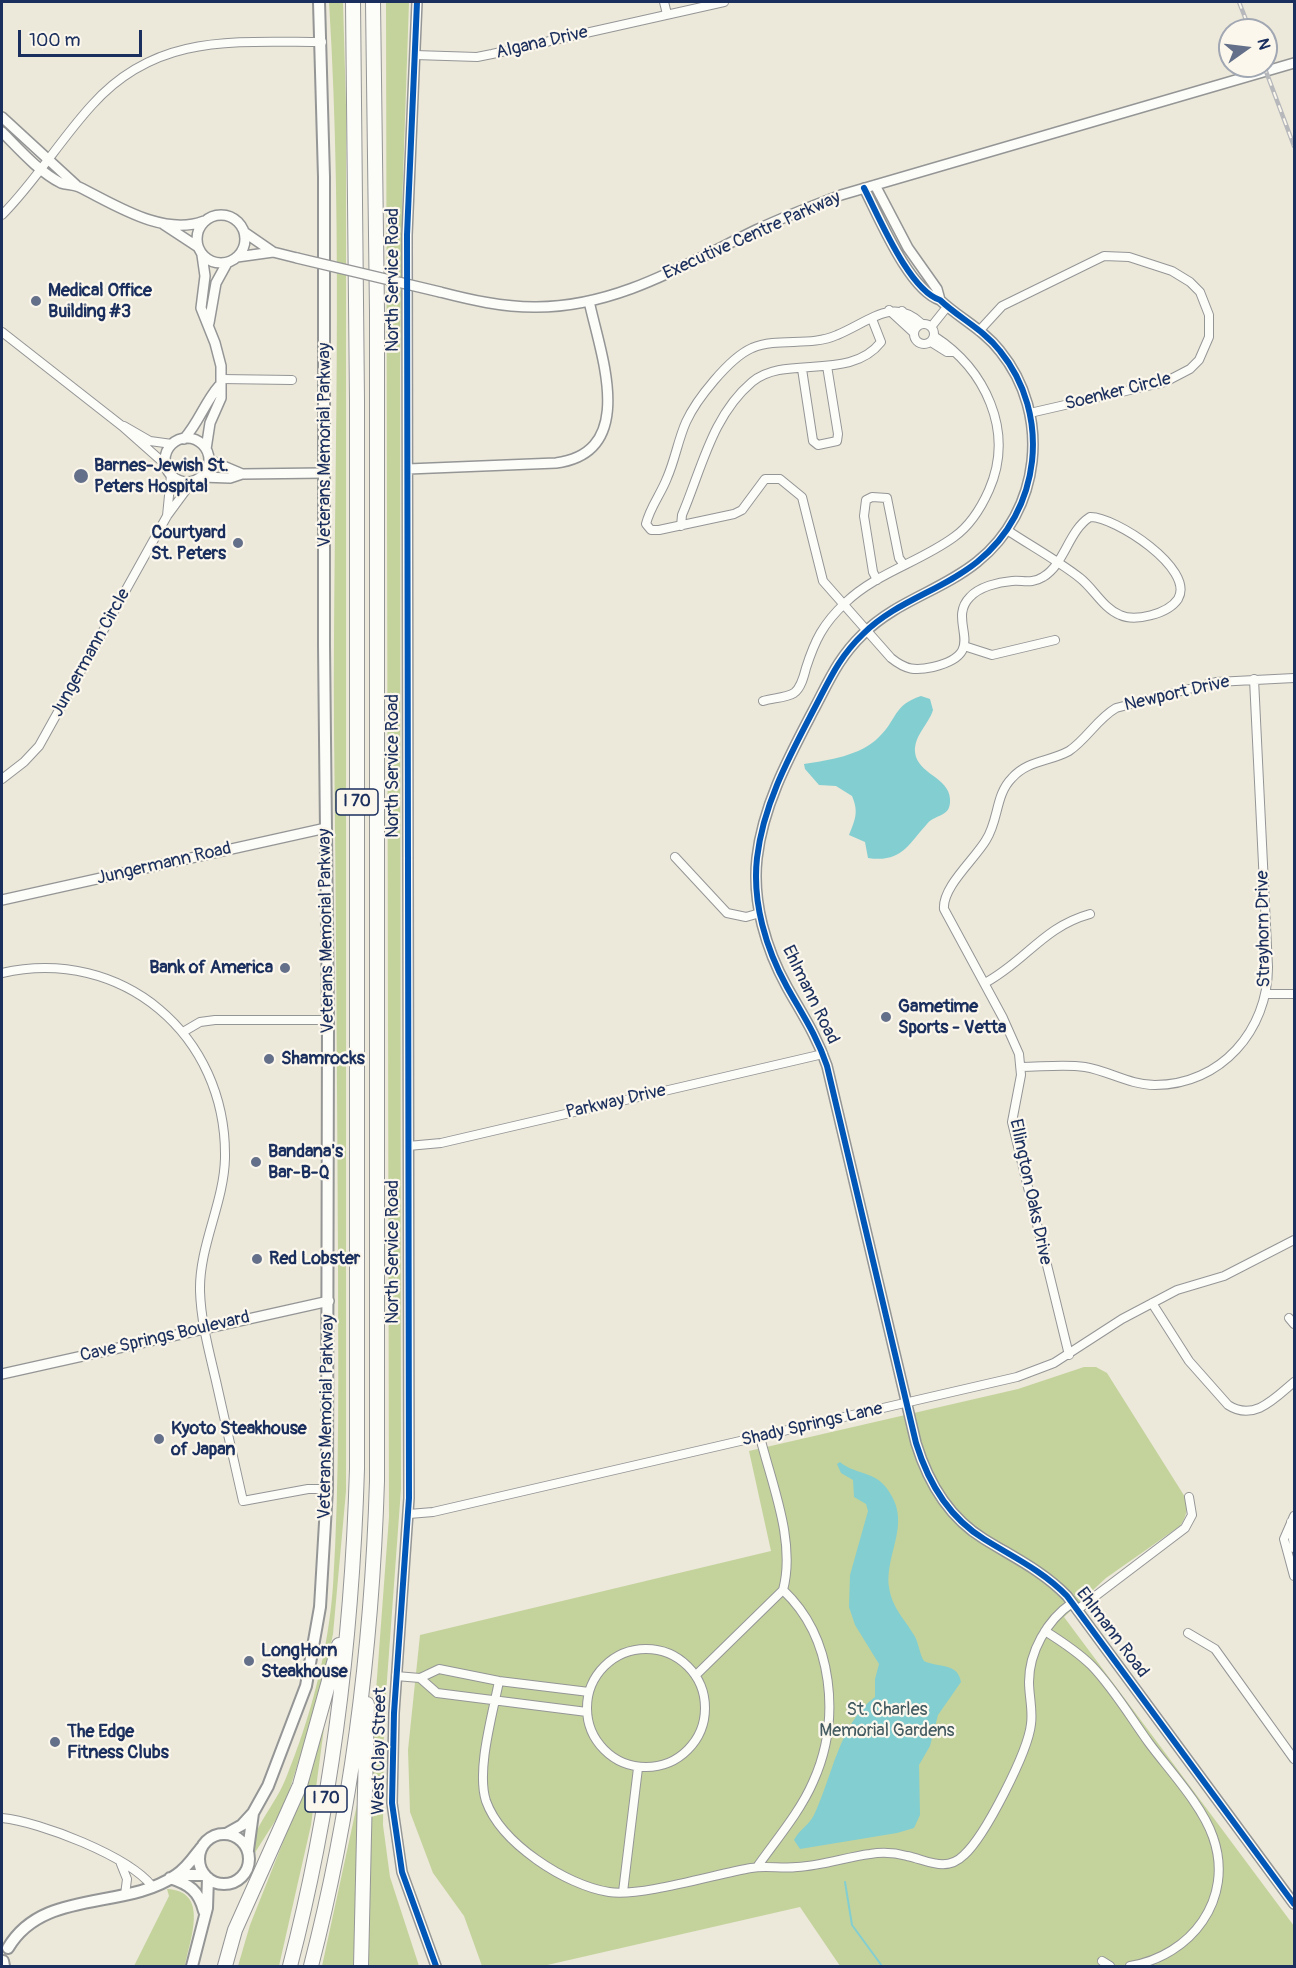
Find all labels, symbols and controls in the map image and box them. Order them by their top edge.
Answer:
scale bar [21,18,146,56]
north arrow [1218,18,1278,78]
street label: Algana Drive [494,22,590,64]
text: 100 m [29,29,81,52]
text: N [1253,36,1275,52]
street label: Executive Centre Parkway [660,187,844,285]
street label: North Service Road [382,208,404,352]
place label: Medical Office Building #3 [48,280,152,322]
marker: Medical Office Building #3 [29,294,43,308]
street label: Veterans Memorial Parkway [314,342,336,548]
street label: Soenker Circle [1063,368,1173,416]
place label: Barnes-Jewish St. Peters Hospital [94,455,229,498]
marker: Barnes-Jewish St. Peters Hospital [72,467,90,485]
place label: Courtyard St. Peters [151,522,226,564]
marker: Courtyard St. Peters [231,536,245,550]
street label: Jungermann Circle [47,585,135,721]
street label: Newport Drive [1122,671,1232,717]
street label: North Service Road [382,694,404,838]
road number: I 70 [336,789,378,815]
street label: Veterans Memorial Parkway [314,828,340,1034]
street label: Jungermann Road [95,838,233,890]
street label: Strayhorn Drive [1252,870,1276,988]
street label: Ehlmann Road [777,942,843,1048]
place label: Bank of America [149,957,273,979]
marker: Bank of America [278,961,292,975]
place label: Gametime Sports - Vetta [898,996,1006,1038]
marker: Gametime Sports - Vetta [879,1010,893,1024]
place label: Shamrocks [281,1048,365,1070]
marker: Shamrocks [262,1052,276,1066]
street label: Parkway Drive [564,1080,668,1124]
street label: Ellington Oaks Drive [1004,1117,1056,1267]
place label: Bandana's Bar-B-Q [268,1141,343,1184]
marker: Bandana's Bar-B-Q [249,1155,263,1169]
street label: North Service Road [382,1180,404,1324]
place label: Red Lobster [269,1248,360,1270]
marker: Red Lobster [250,1252,264,1266]
street label: Cave Springs Boulevard [78,1307,252,1367]
street label: Veterans Memorial Parkway [314,1314,340,1520]
street label: Shady Springs Lane [739,1398,885,1452]
place label: Kyoto Steakhouse of Japan [171,1418,307,1460]
marker: Kyoto Steakhouse of Japan [152,1432,166,1446]
street label: Ehlmann Road [1071,1584,1153,1682]
place label: LongHorn Steakhouse [261,1640,348,1682]
marker: LongHorn Steakhouse [242,1654,256,1668]
street label: West Clay Street [368,1687,392,1815]
park label: St. Charles Memorial Gardens [819,1699,955,1742]
place label: The Edge Fitness Clubs [67,1721,169,1764]
marker: The Edge Fitness Clubs [48,1735,62,1749]
road number: I 70 [305,1786,347,1812]

